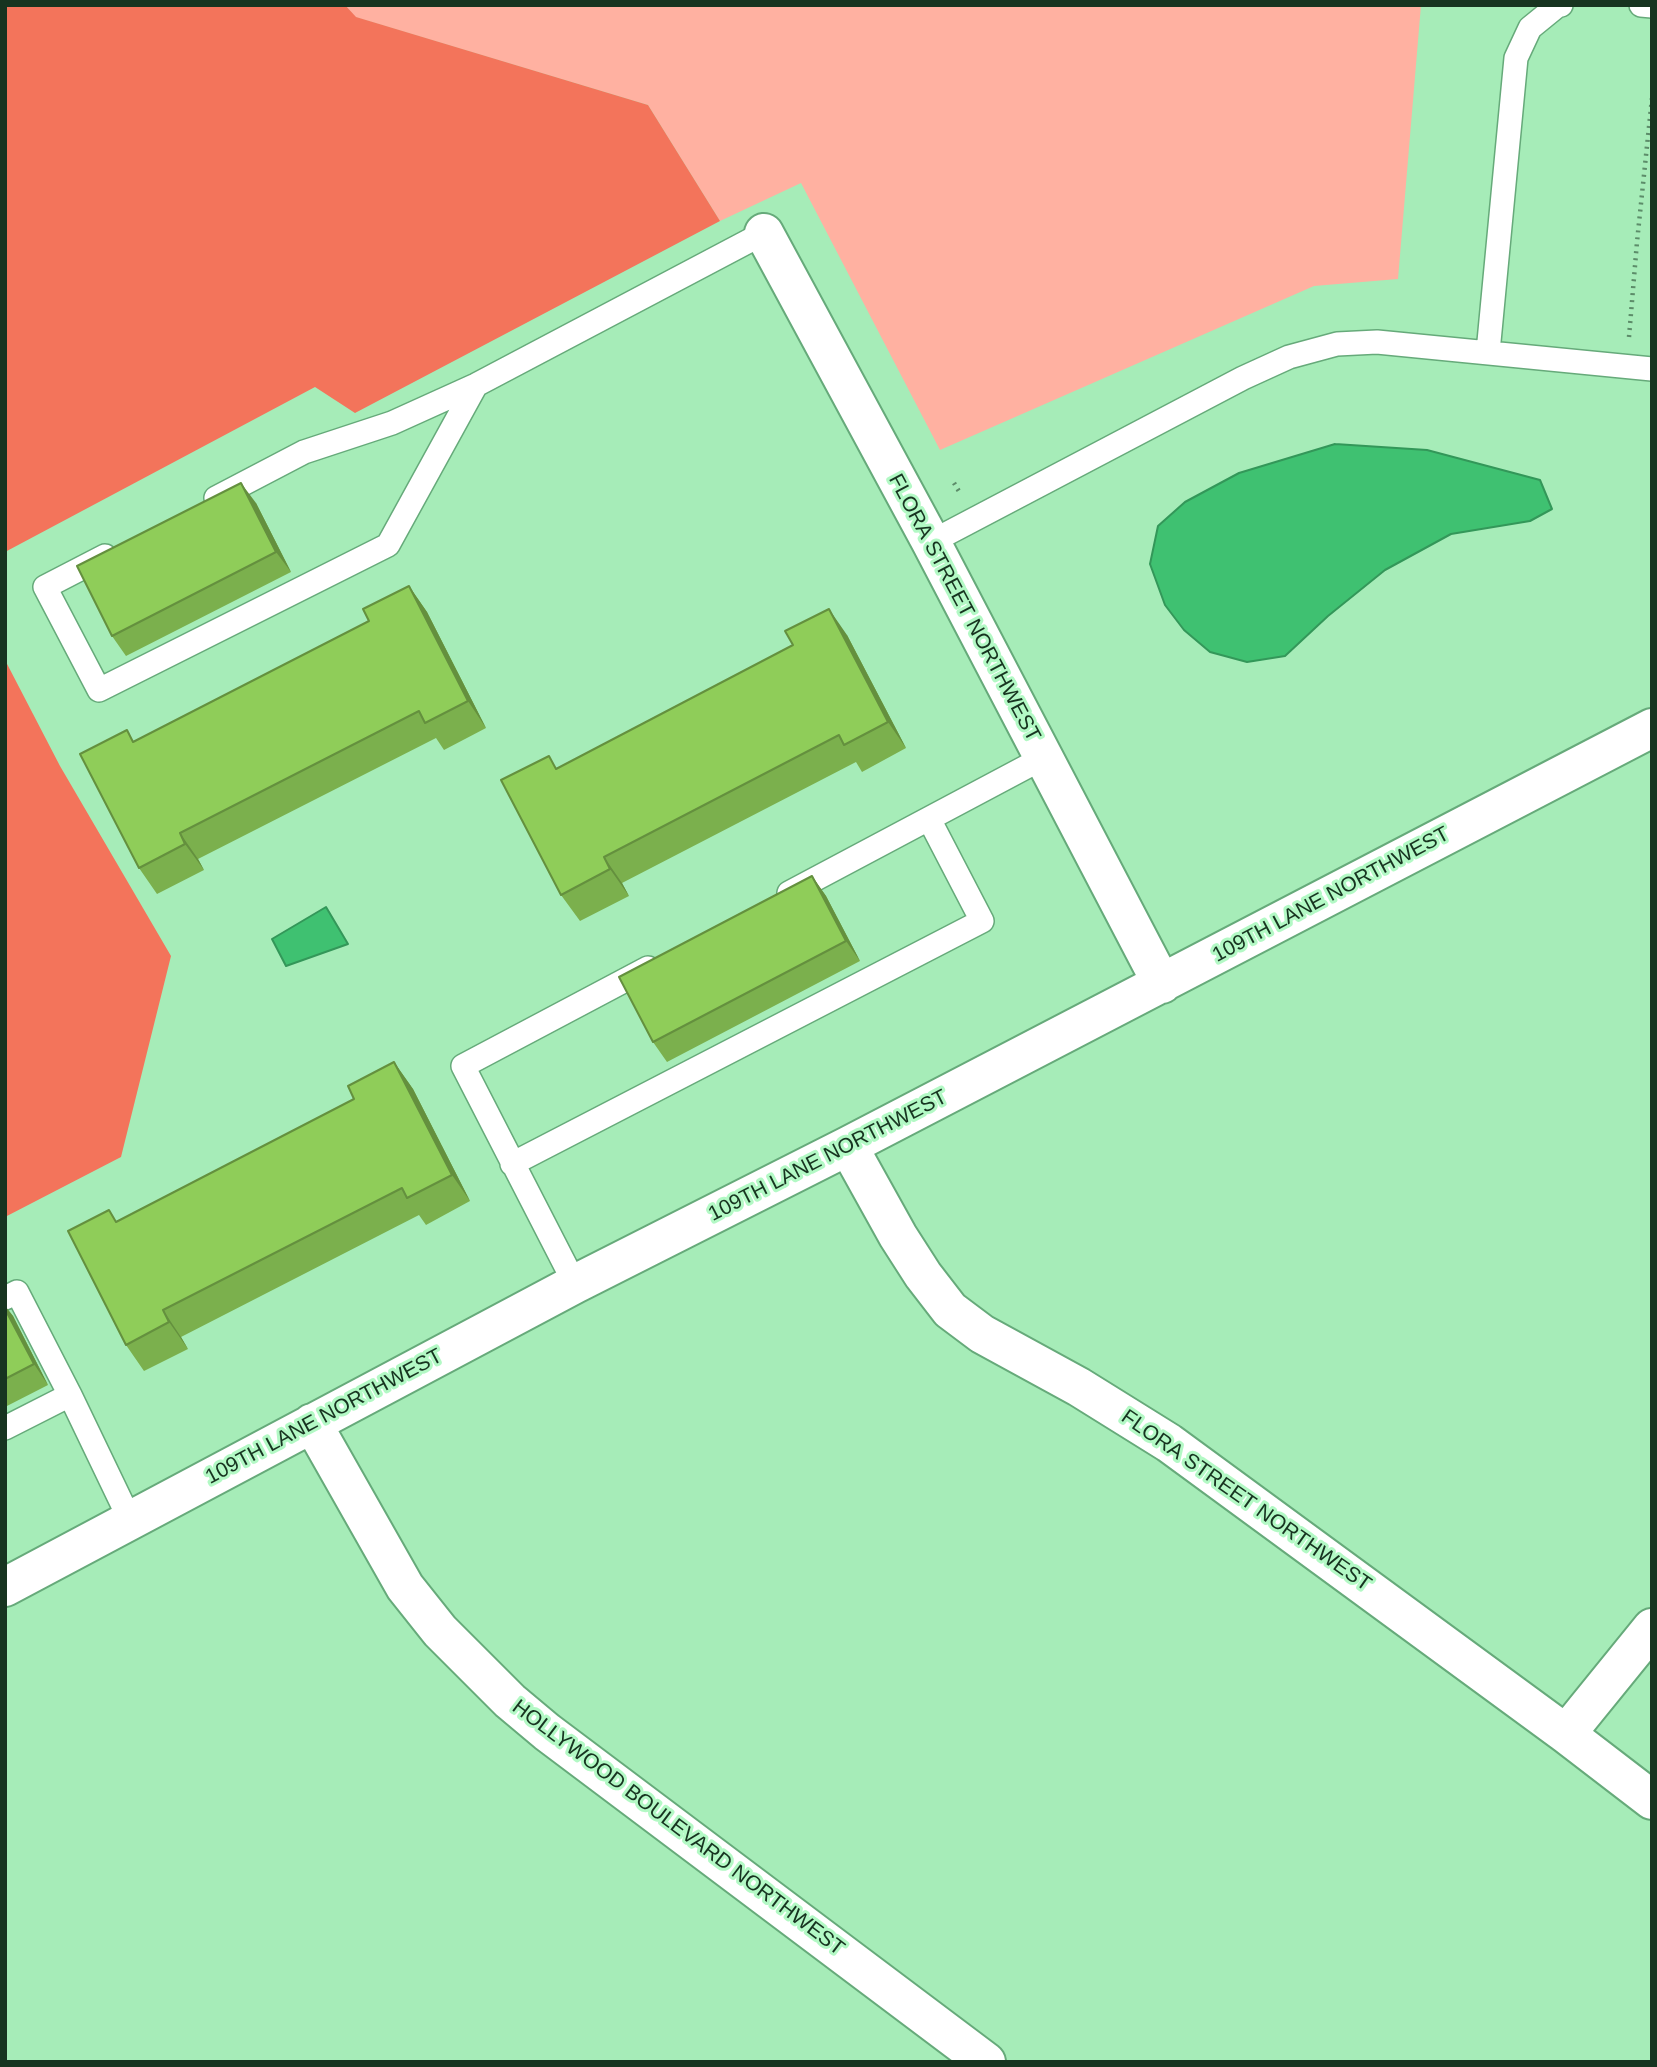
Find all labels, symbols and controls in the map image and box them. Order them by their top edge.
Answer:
street label: FLORA STREET NORTHWEST [883,470,1045,746]
street label: 109TH LANE NORTHWEST [1208,822,1454,968]
street label: 109TH LANE NORTHWEST [704,1085,952,1227]
street label: 109TH LANE NORTHWEST [201,1344,447,1490]
street label: FLORA STREET NORTHWEST [1116,1405,1376,1597]
street label: HOLLYWOOD BOULEVARD NORTHWEST [507,1695,849,1961]

